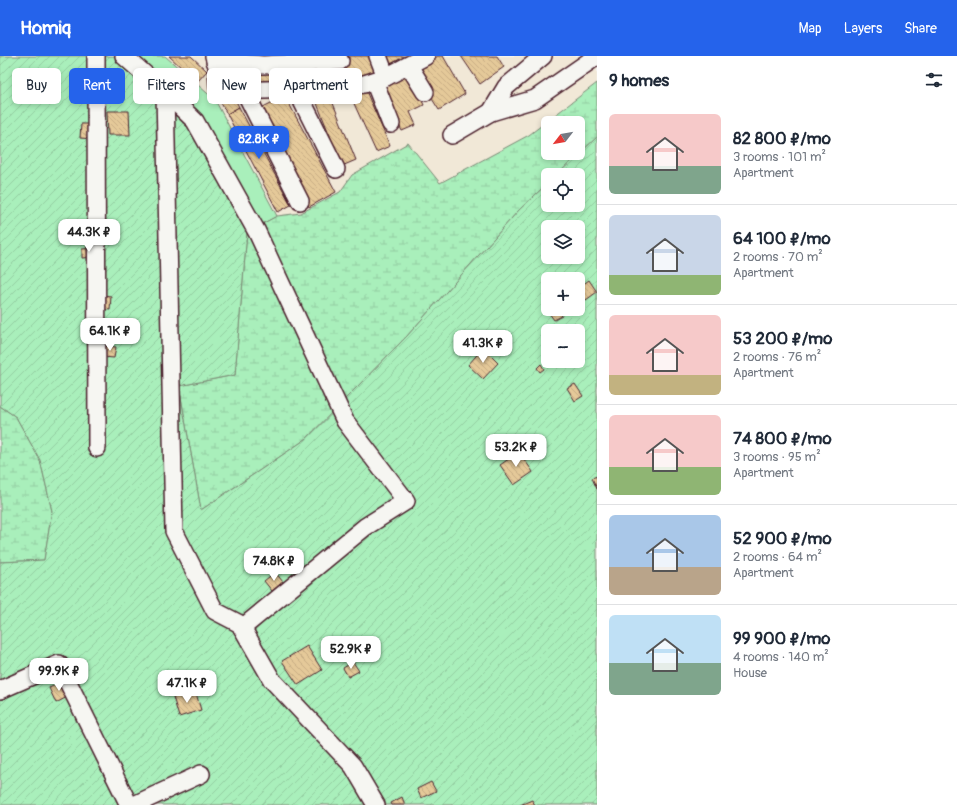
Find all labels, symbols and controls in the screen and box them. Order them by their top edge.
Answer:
text: Homiq [20,16,71,40]
text: Map [799,20,822,37]
text: Layers [844,20,882,37]
text: Share [904,20,937,37]
chip: Buy [12,68,61,104]
chip: Rent [69,68,125,104]
chip: Filters [133,68,199,104]
chip: New [207,68,261,104]
chip: Apartment [269,68,362,104]
icon: filters [923,69,945,91]
text: 9 homes [609,70,669,91]
north arrow [541,116,585,160]
map controls [541,116,585,368]
pin: 82.8K ₽ [222,126,296,160]
text: 82 800 ₽/mo [733,128,831,149]
icon: home [641,130,689,178]
text: 82.8K ₽ [238,131,280,147]
text: 3 rooms · 101 m² [733,149,826,165]
text: Apartment [733,165,794,181]
button: locate [541,168,585,212]
pin: 44.3K ₽ [52,219,126,253]
button: layers [541,220,585,264]
text: 44.3K ₽ [67,224,111,240]
text: 64 100 ₽/mo [733,228,831,249]
icon: home [641,231,689,279]
text: 2 rooms · 70 m² [733,249,823,265]
text: Apartment [733,265,794,281]
button: + [541,272,585,316]
pin: 64.1K ₽ [73,318,147,352]
text: 64.1K ₽ [89,323,131,339]
button: − [541,324,585,368]
text: 53 200 ₽/mo [733,328,832,349]
pin: 41.3K ₽ [446,330,520,364]
icon: home [641,331,689,379]
text: 41.3K ₽ [462,335,504,351]
text: 2 rooms · 76 m² [733,349,821,365]
text: Apartment [733,365,794,381]
text: 74 800 ₽/mo [733,428,832,449]
icon: home [641,431,689,479]
pin: 53.2K ₽ [479,434,553,468]
text: 53.2K ₽ [495,439,537,455]
text: 3 rooms · 95 m² [733,449,821,465]
text: Apartment [733,465,794,481]
text: 52 900 ₽/mo [733,528,832,549]
icon: home [641,531,689,579]
pin: 74.8K ₽ [237,548,311,582]
text: 2 rooms · 64 m² [733,549,822,565]
text: 74.8K ₽ [253,553,295,569]
text: Apartment [733,565,794,581]
text: 99 900 ₽/mo [733,628,830,649]
icon: home [641,631,689,679]
pin: 52.9K ₽ [314,636,388,670]
text: 52.9K ₽ [330,641,372,657]
text: 4 rooms · 140 m² [733,649,829,665]
pin: 99.9K ₽ [22,658,96,692]
text: 99.9K ₽ [38,663,80,679]
text: House [733,665,767,681]
pin: 47.1K ₽ [150,670,224,704]
text: 47.1K ₽ [167,675,207,691]

